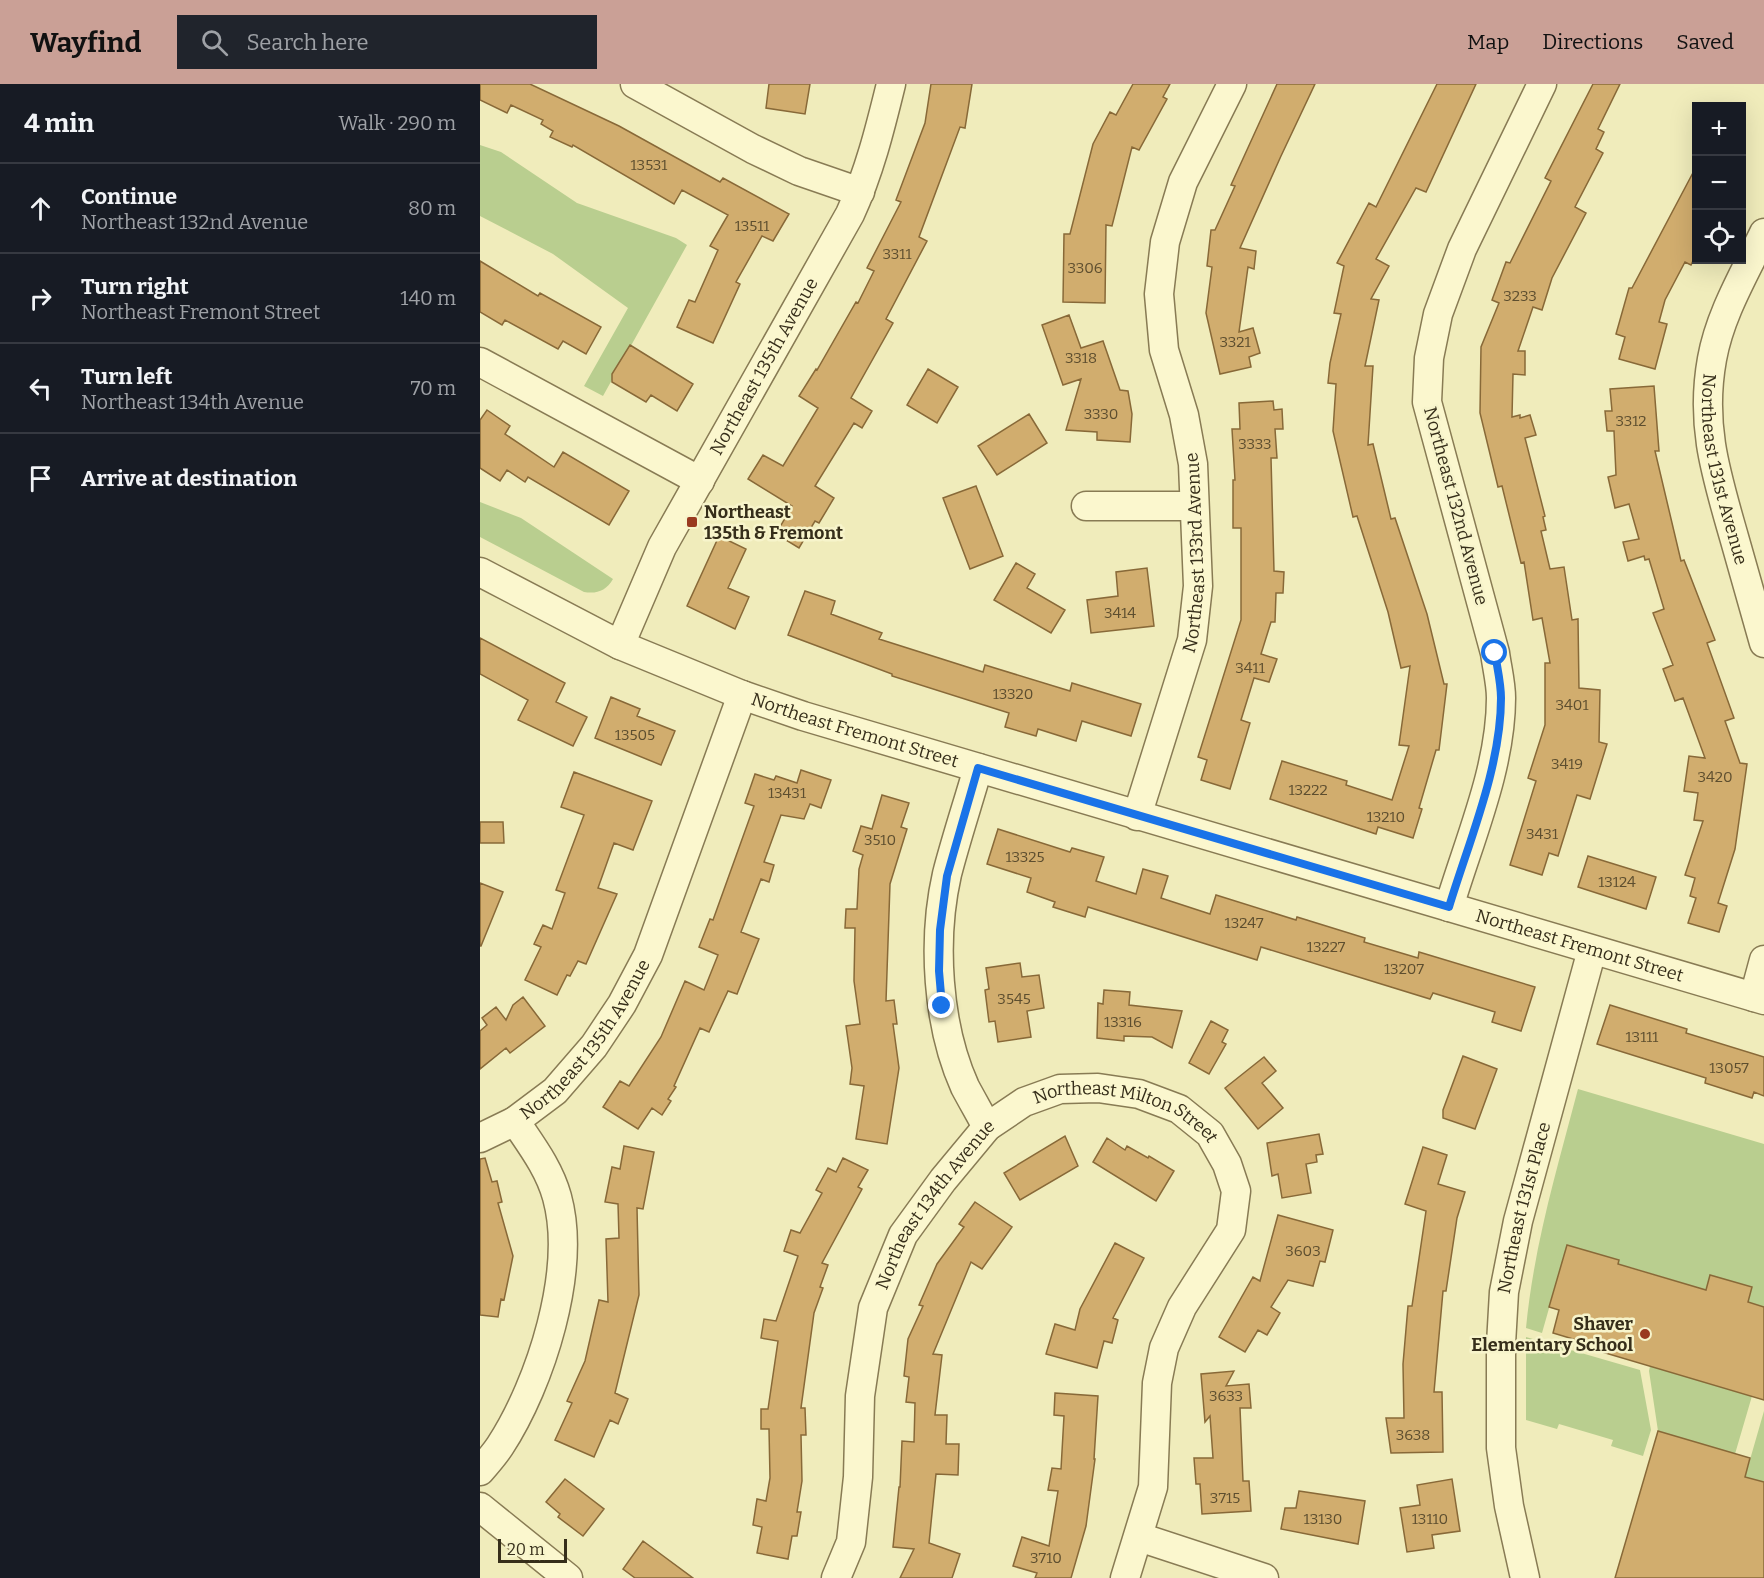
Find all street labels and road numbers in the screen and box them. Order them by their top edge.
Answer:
street label: Northeast 135th Avenue [705,274,823,459]
street label: Northeast 131st Avenue [1697,372,1752,567]
street label: Northeast 132nd Avenue [1419,404,1493,608]
street label: Northeast 133rd Avenue [1178,451,1209,655]
street label: Northeast Fremont Street [748,688,961,772]
street label: Northeast Fremont Street [1473,904,1686,987]
street label: Northeast 135th Avenue [516,955,655,1124]
street label: Northeast Milton Street [1030,1077,1224,1146]
street label: Northeast 134th Avenue [871,1114,998,1293]
street label: Northeast 131st Place [1493,1119,1556,1296]

